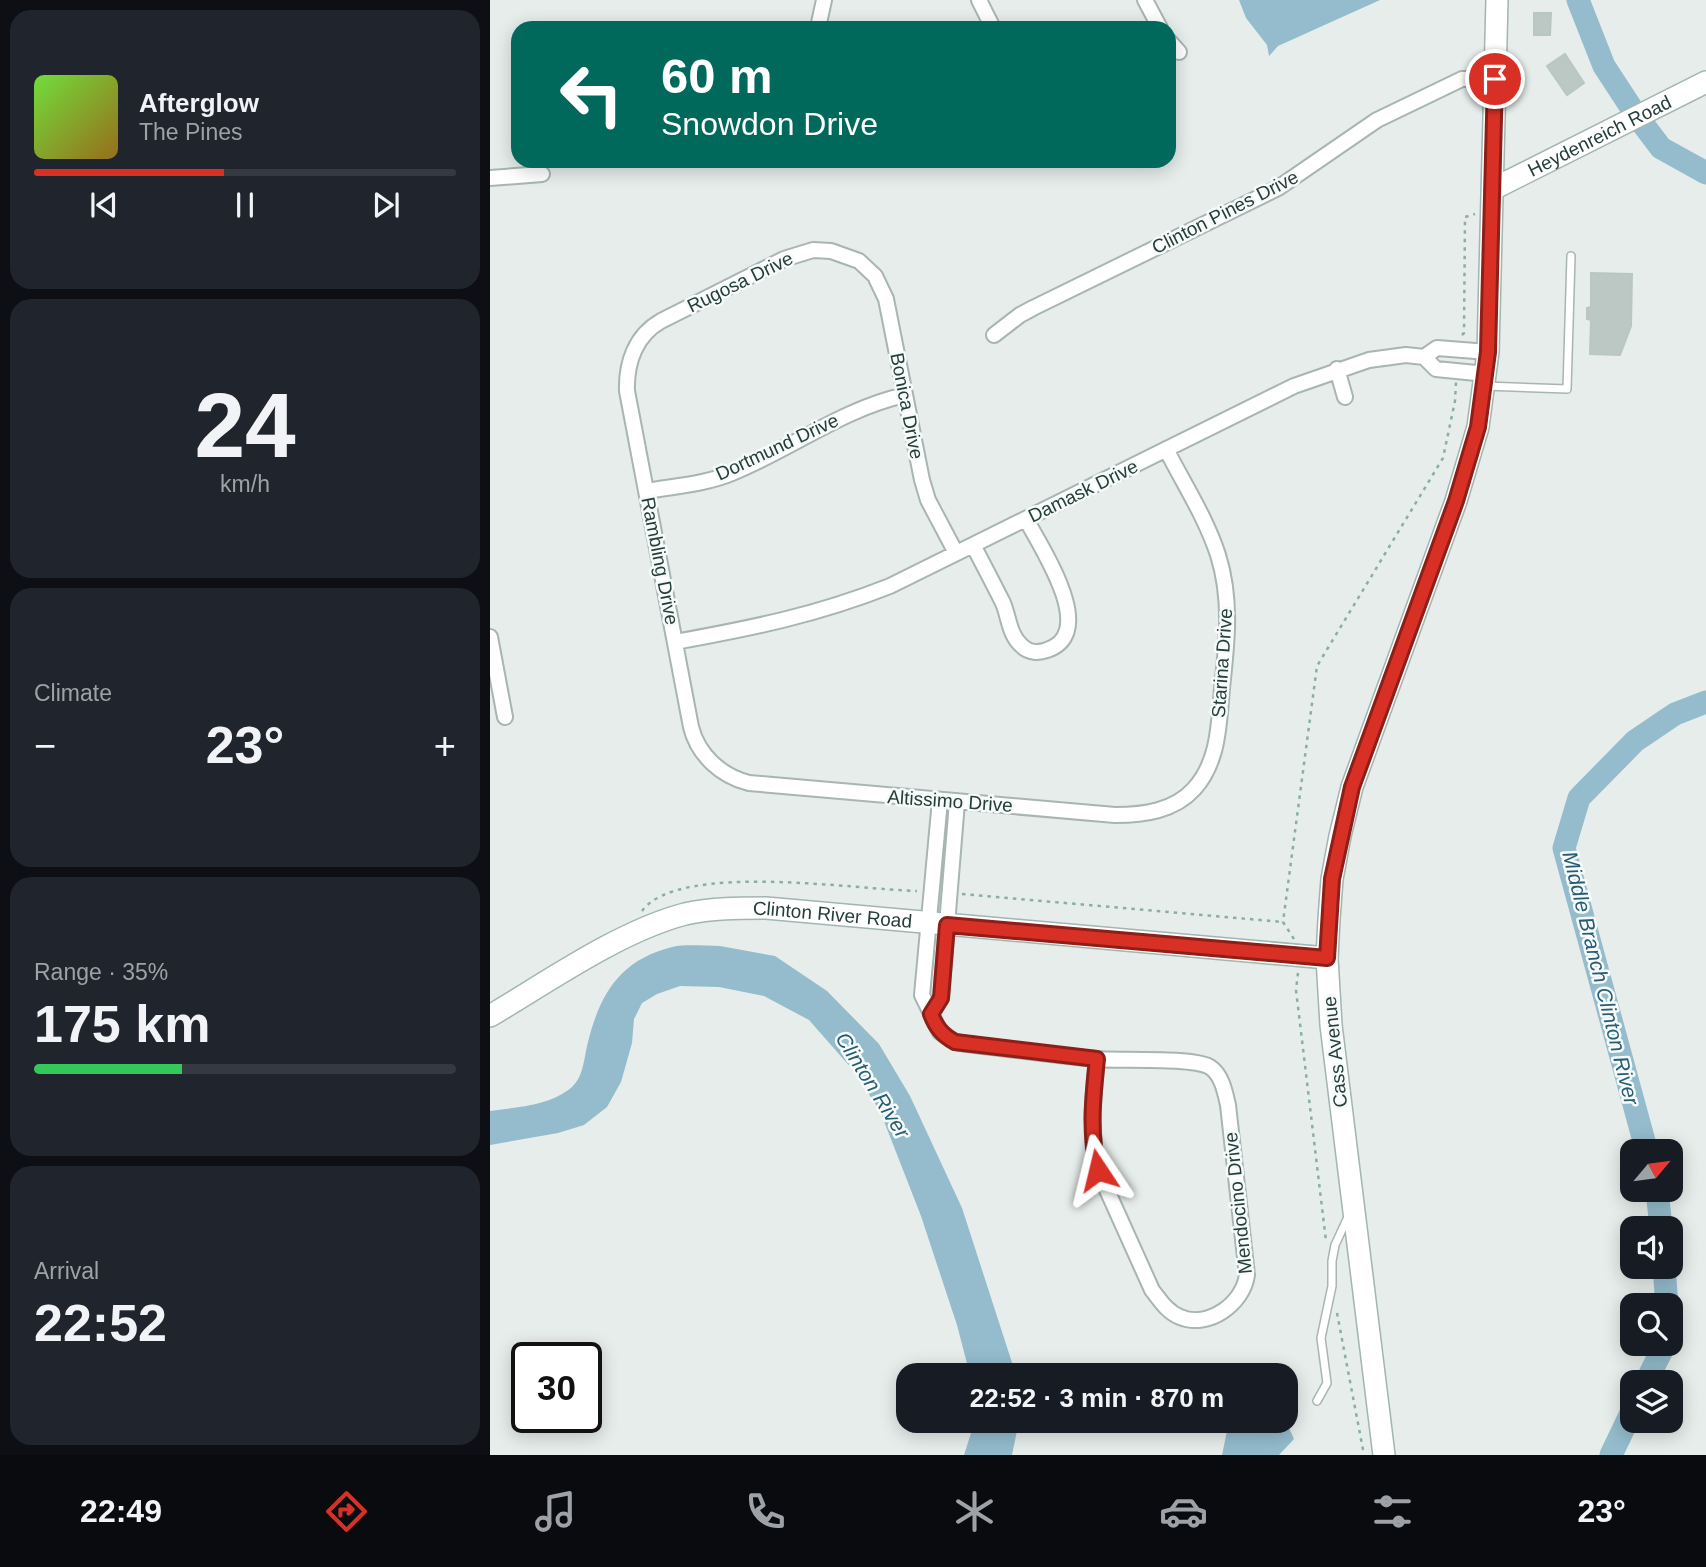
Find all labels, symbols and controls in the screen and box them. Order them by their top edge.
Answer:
icon: left [546,49,637,140]
text: 60 m [661,49,773,103]
pin [1465,49,1525,109]
icon: arrive [1476,60,1514,98]
text: Afterglow [139,88,259,118]
street label: Heydenreich Road [1524,91,1674,180]
text: Snowdon Drive [661,106,878,142]
text: The Pines [139,119,243,145]
street label: Clinton Pines Drive [1148,166,1302,258]
icon: previous [85,186,123,224]
icon: pause [226,186,264,224]
icon: next [367,186,405,224]
street label: Rugosa Drive [684,247,796,317]
street label: Bonica Drive [886,351,928,461]
text: 24 [194,375,296,476]
street label: Dortmund Drive [712,409,842,485]
street label: Damask Drive [1025,455,1141,527]
text: km/h [220,471,270,497]
street label: Rambling Drive [637,495,683,627]
street label: Starina Drive [1208,607,1236,719]
text: Climate [34,680,112,706]
text: 23° [206,716,284,774]
text: − [34,725,56,767]
text: + [434,725,456,767]
street label: Altissimo Drive [887,786,1013,816]
water label: Middle Branch Clinton River [1558,849,1644,1108]
street label: Clinton River Road [753,897,913,931]
text: Range · 35% [34,959,168,985]
text: 175 km [34,995,210,1053]
street label: Cass Avenue [1319,995,1351,1109]
water label: Clinton River [831,1028,915,1143]
street label: Mendocino Drive [1220,1131,1256,1275]
position arrow [1061,1133,1135,1207]
north arrow [1620,1139,1684,1202]
map controls [1620,1139,1683,1433]
button: sound [1620,1216,1683,1279]
text: Arrival [34,1258,99,1284]
button: search [1620,1293,1683,1356]
text: 22:52 [34,1294,167,1352]
speed limit sign: 30 [511,1342,602,1433]
button: layers [1620,1370,1683,1433]
text: 22:52 · 3 min · 870 m [970,1383,1224,1413]
icon: directions [322,1487,371,1536]
icon: music [531,1487,580,1536]
icon: phone [741,1487,790,1536]
icon: climate [950,1487,999,1536]
icon: car [1159,1487,1208,1536]
icon: filters [1368,1487,1417,1536]
text: 22:49 [80,1493,162,1529]
text: 23° [1577,1493,1626,1529]

